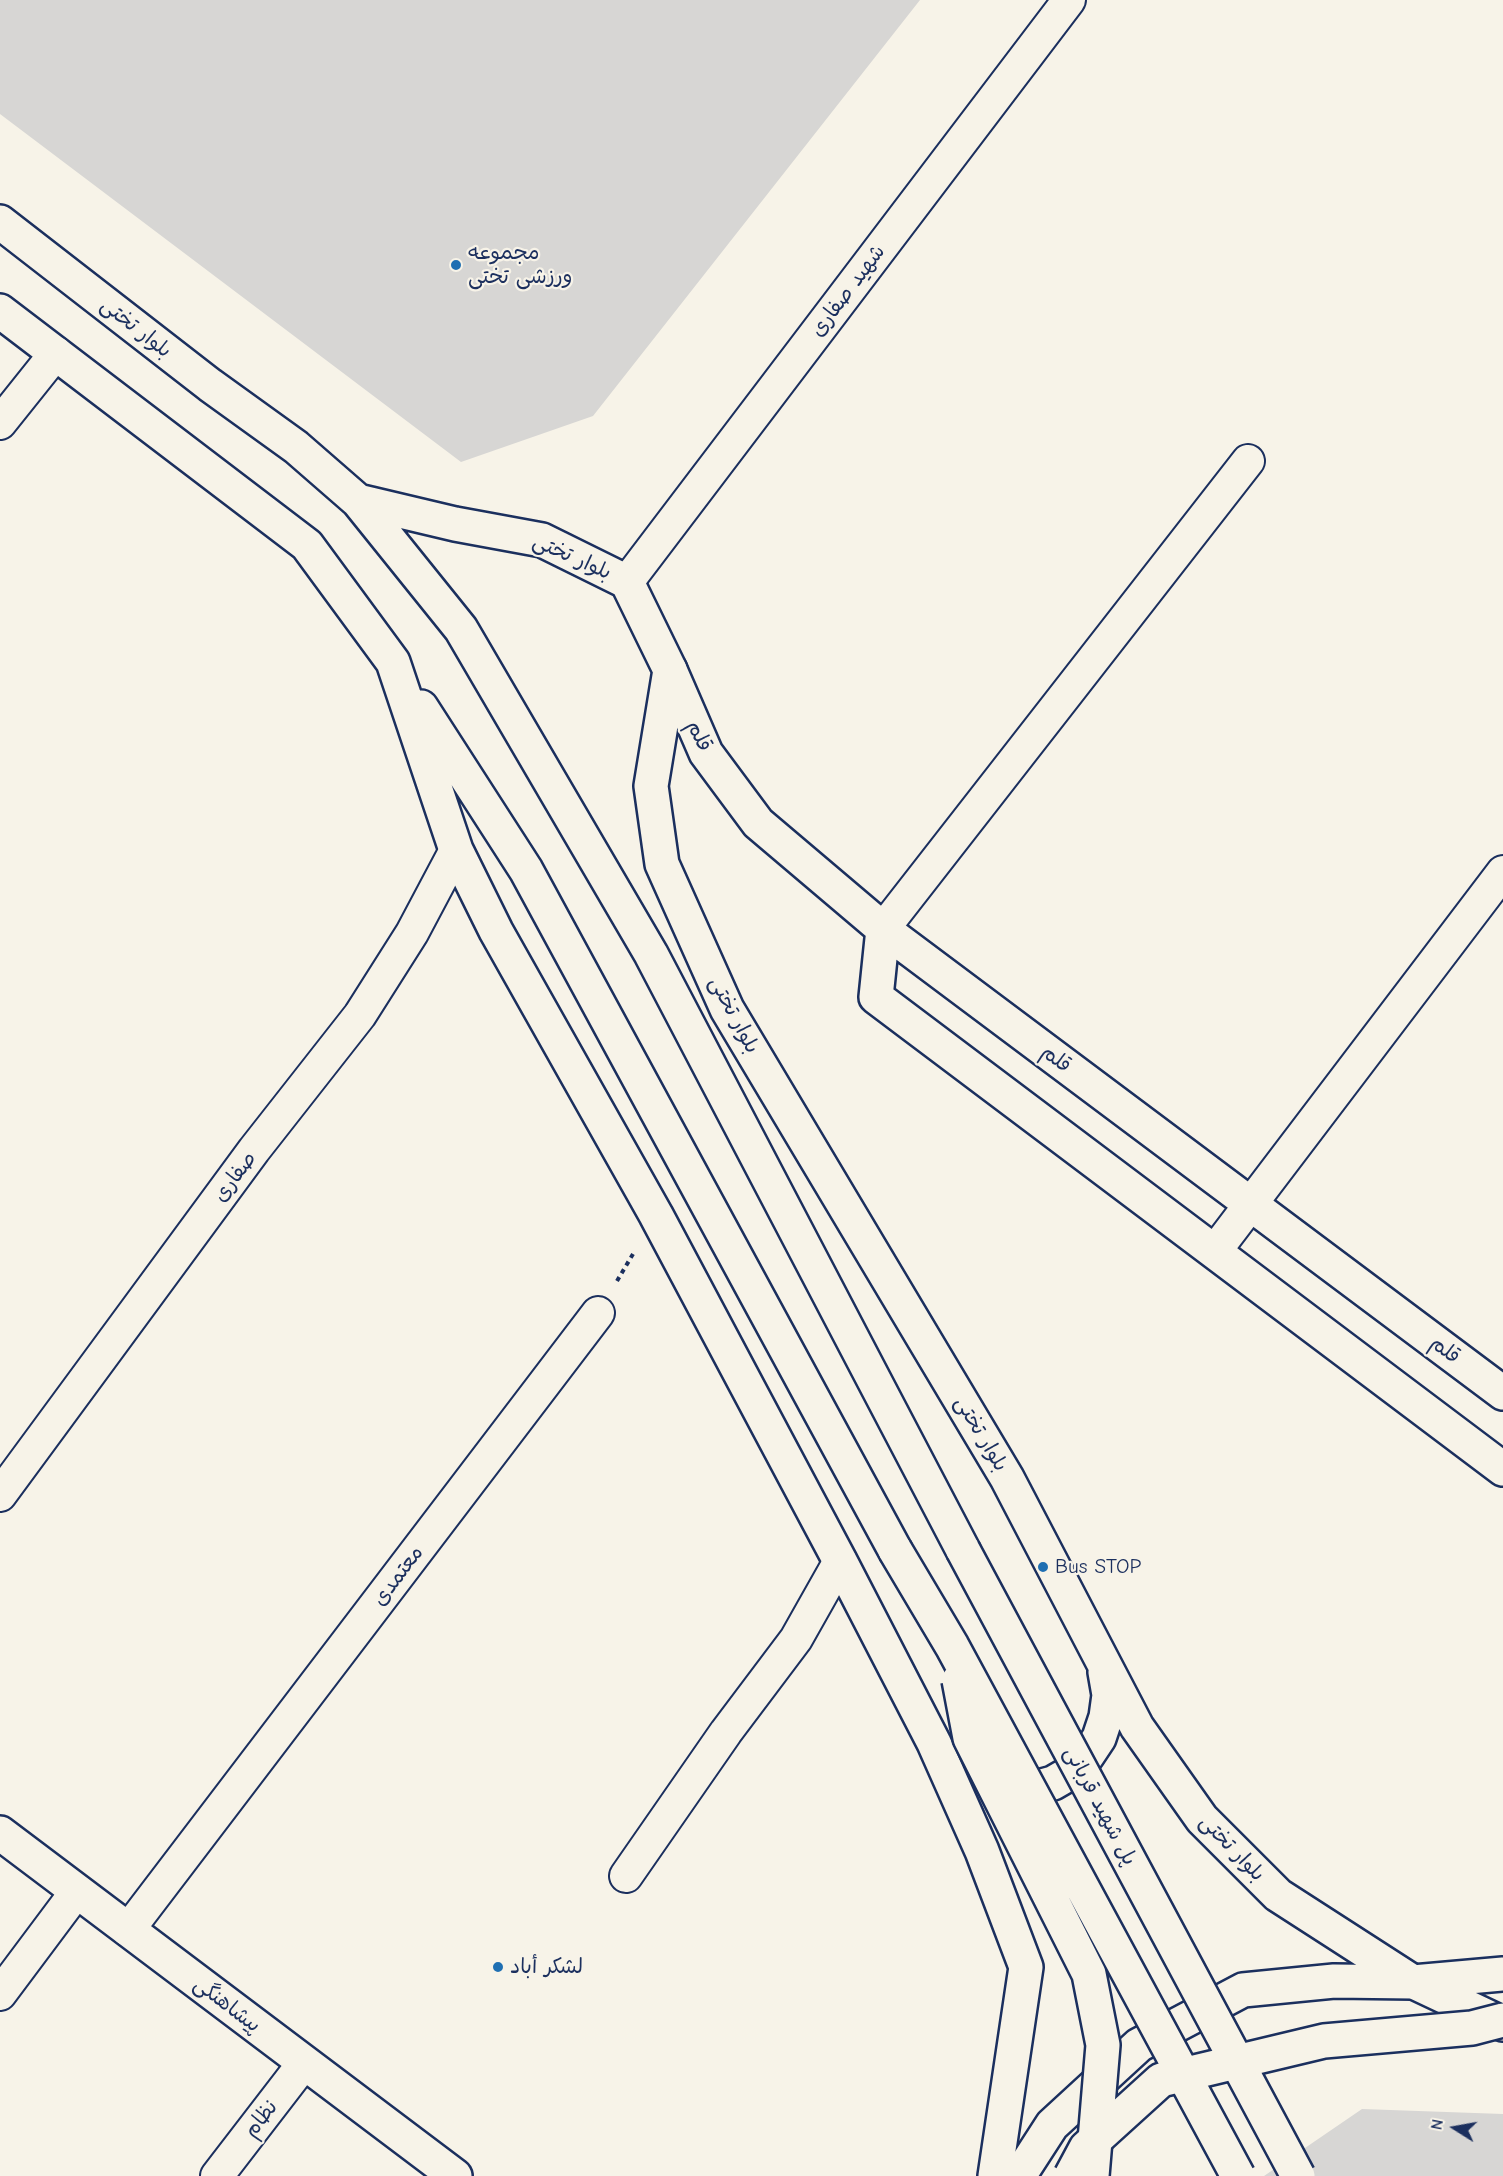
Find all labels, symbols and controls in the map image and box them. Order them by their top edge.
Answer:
place label: مجموعه ورزشی تختی [468,240,572,290]
street label: شهید صفاری [805,240,891,342]
marker: مجموعه ورزشی تختی [449,258,463,272]
street label: بلوار تختی [95,292,177,364]
street label: بلوار تختی [529,529,615,585]
street label: قلم [681,716,717,756]
street label: بلوار تختی [703,972,765,1058]
street label: قلم [1036,1039,1076,1079]
street label: صفاری [208,1147,262,1207]
street label: قلم [1425,1330,1465,1370]
street label: بلوار تختی [949,1392,1013,1476]
street label: معتمدی [367,1541,429,1611]
place label: Bus STOP [1055,1554,1141,1580]
marker: Bus STOP [1036,1560,1050,1574]
street label: پل شهید قربانی [1058,1742,1142,1870]
street label: بلوار تختی [1194,1809,1270,1887]
place label: لشكر أباد [510,1954,583,1980]
marker: لشكر أباد [491,1960,505,1974]
street label: پیشاهنگی [189,1972,265,2038]
street label: نظام [239,2095,283,2143]
north arrow [1425,2098,1485,2158]
text: N [1428,2118,1447,2131]

